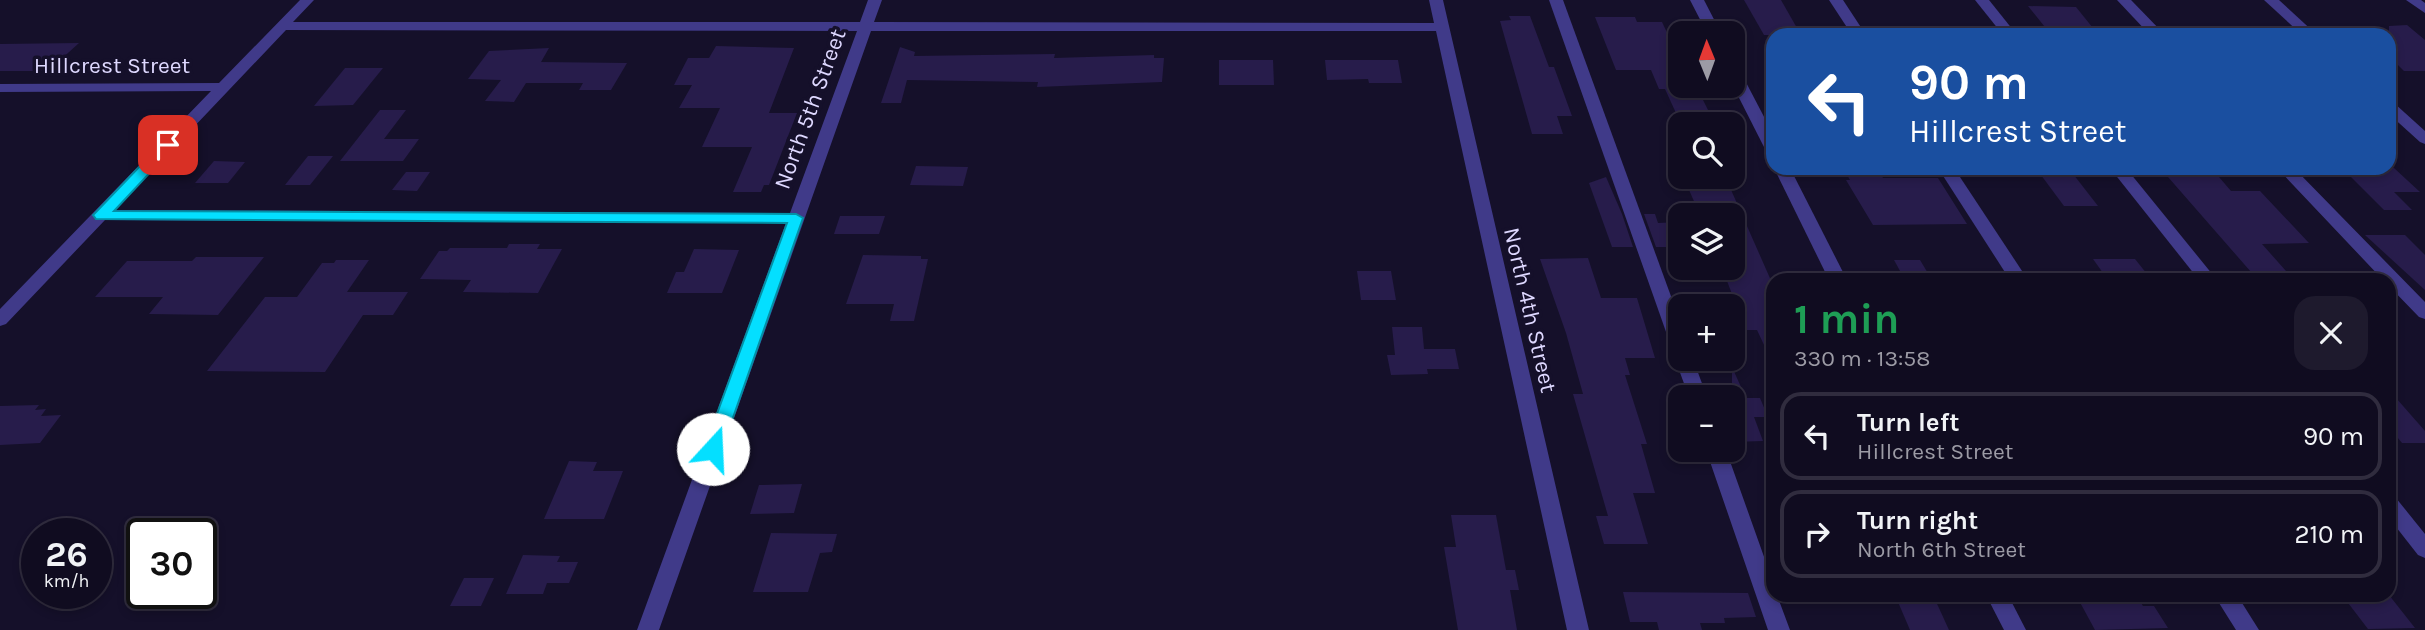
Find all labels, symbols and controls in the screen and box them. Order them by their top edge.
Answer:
north arrow [1668,21,1745,98]
map controls [1668,21,1745,462]
street label: North 5th Street [768,25,852,193]
street label: Hillcrest Street [34,52,191,79]
text: 90 m [1909,54,2029,111]
icon: left [1794,56,1885,147]
button: search [1668,112,1745,189]
text: Hillcrest Street [1909,113,2127,150]
pin [138,115,198,175]
icon: arrive [149,126,187,164]
button: layers [1668,203,1745,280]
street label: North 4th Street [1498,225,1562,396]
button: + [1668,294,1745,371]
text: 1 min [1794,294,1899,344]
button: close [2294,296,2368,370]
text: 330 m · 13:58 [1794,345,1930,372]
button: − [1668,385,1745,462]
text: Turn left [1857,407,1959,438]
position arrow [676,412,750,486]
icon: left [1798,417,1836,455]
text: 90 m [2303,421,2364,452]
text: Hillcrest Street [1857,438,2013,465]
text: Turn right [1857,505,1978,536]
icon: right [1798,515,1836,553]
speed limit sign: 30 [126,518,217,609]
text: 210 m [2294,519,2364,550]
text: 26 [45,534,88,575]
text: North 6th Street [1857,536,2026,563]
text: km/h [44,570,89,592]

